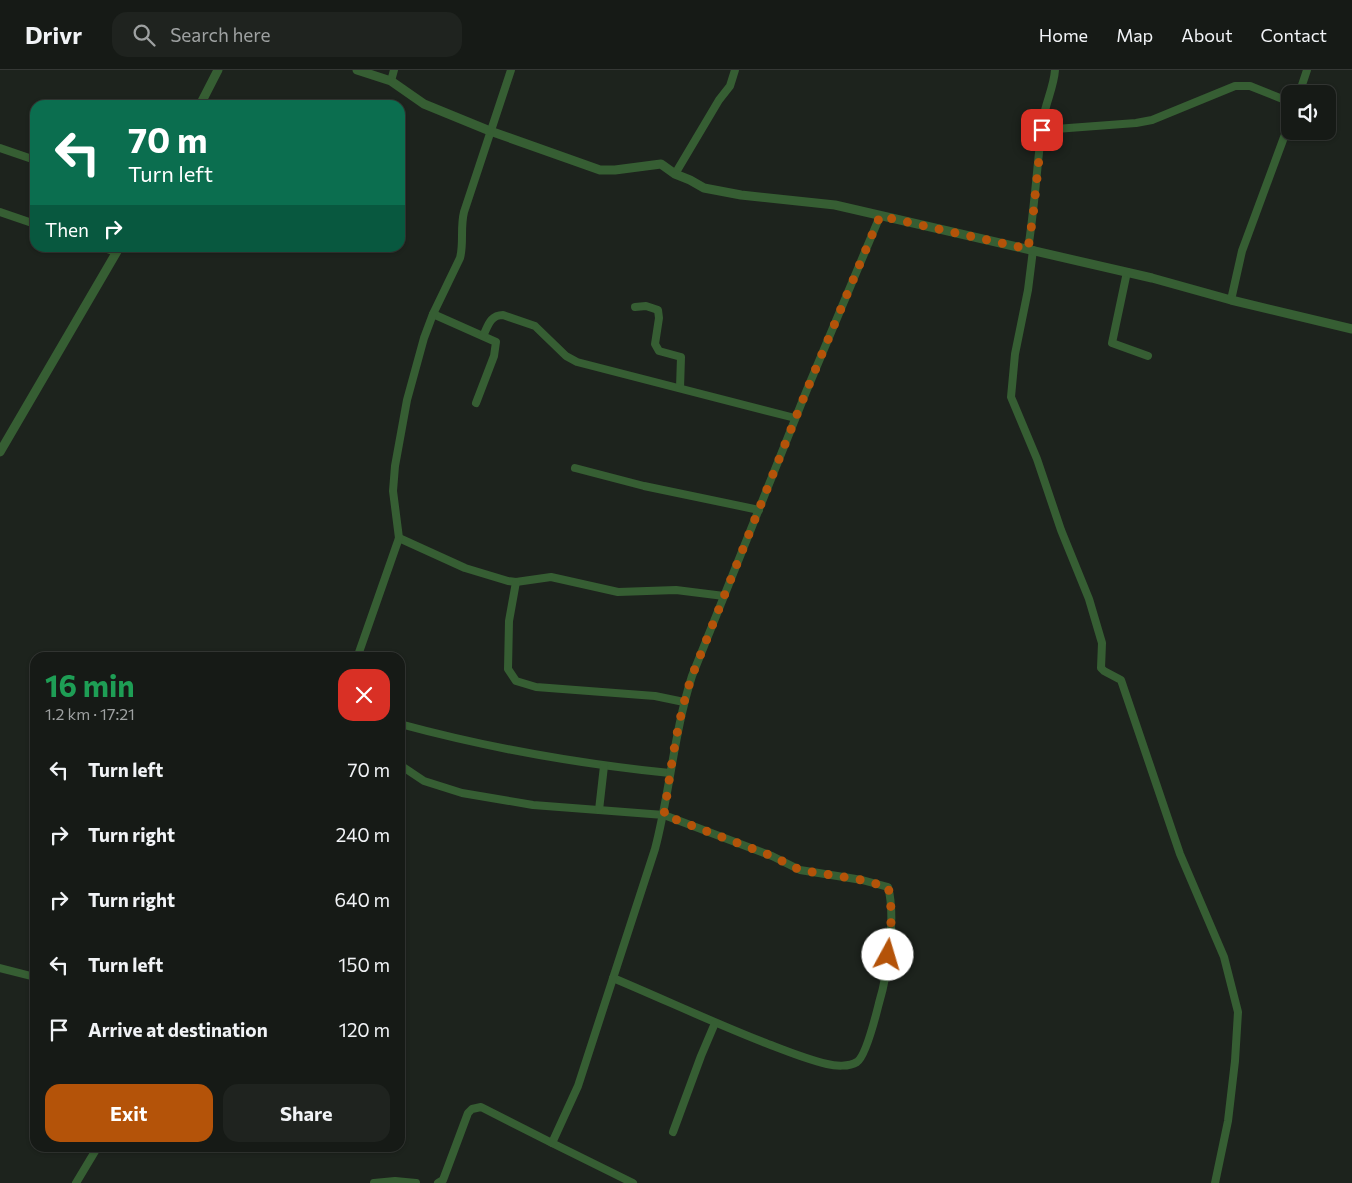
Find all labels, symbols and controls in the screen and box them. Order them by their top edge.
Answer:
search box [112,12,462,57]
text: Drivr [25,20,82,49]
icon: search [130,21,158,49]
text: Search here [170,23,271,46]
text: Home [1039,24,1088,46]
text: Map [1116,24,1153,46]
text: About [1181,24,1233,46]
text: Contact [1261,24,1327,46]
map controls [1281,85,1336,140]
button: sound [1281,85,1336,140]
pin [1021,109,1063,151]
icon: arrive [1028,116,1056,144]
text: 70 m [128,117,208,160]
icon: left [45,120,110,185]
text: Turn left [128,160,213,187]
icon: right [99,215,127,243]
text: Then [45,218,89,241]
text: 16 min [45,666,135,703]
button: close [338,669,390,721]
text: 1.2 km · 17:21 [45,704,135,723]
icon: left [45,756,73,784]
text: Turn left [88,758,163,781]
text: 70 m [347,758,390,781]
icon: right [45,821,73,849]
text: Turn right [88,823,175,846]
text: 240 m [336,823,390,846]
icon: right [45,886,73,914]
text: Turn right [88,888,175,911]
text: 640 m [334,888,390,911]
position arrow [861,928,913,980]
icon: left [45,951,73,979]
text: Turn left [88,953,163,976]
text: 150 m [338,953,390,976]
icon: arrive [45,1016,73,1044]
text: Arrive at destination [88,1018,268,1041]
text: 120 m [339,1018,390,1041]
button: Exit [45,1084,213,1142]
button: Share [223,1084,390,1142]

